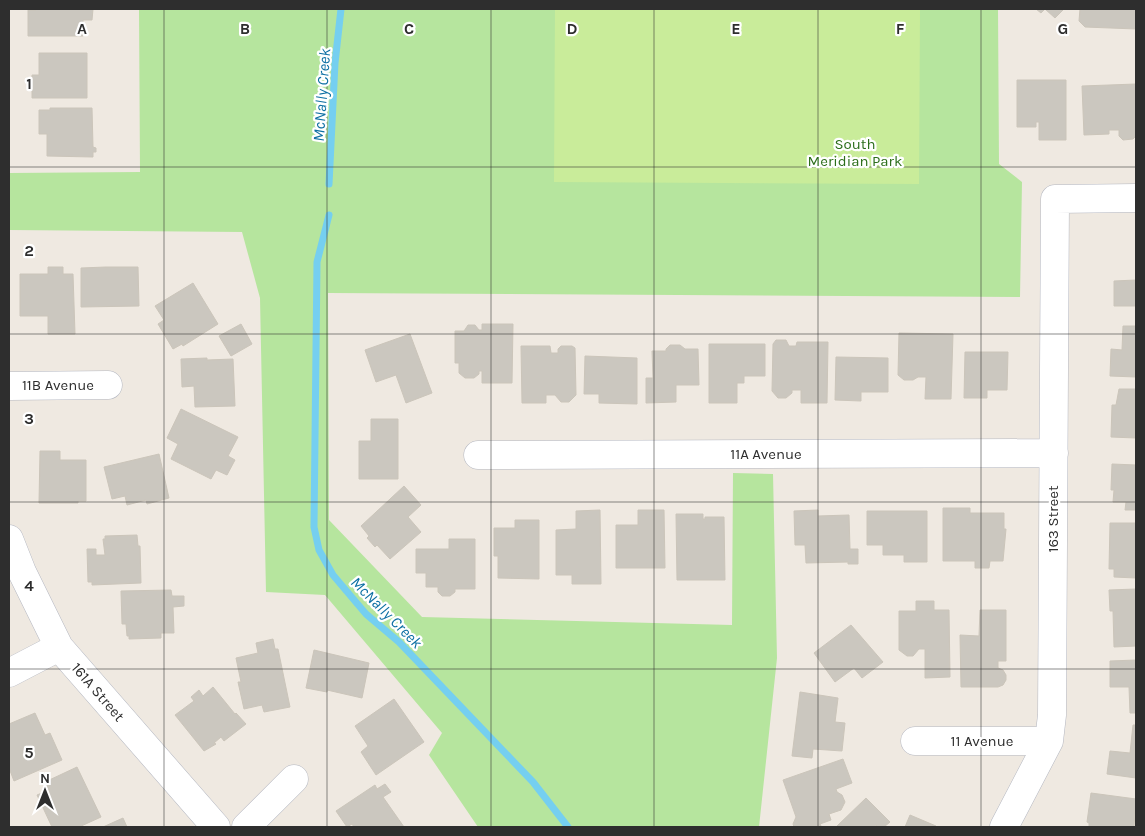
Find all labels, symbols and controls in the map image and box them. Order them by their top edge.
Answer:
text: A [77,19,87,38]
text: B [240,19,250,38]
text: C [404,19,414,38]
text: D [567,19,578,38]
text: E [731,19,741,38]
text: F [896,19,905,38]
text: G [1058,19,1068,38]
water label: McNally Creek [309,47,334,142]
text: 1 [26,74,32,93]
park label: South Meridian Park [808,135,902,170]
text: 2 [24,241,34,260]
street label: 11B Avenue [22,376,94,394]
text: 3 [24,409,34,428]
street label: 11A Avenue [730,445,802,463]
street label: 163 Street [1044,485,1062,553]
water label: McNally Creek [347,573,427,653]
text: 4 [24,576,34,595]
street label: 161A Street [68,659,129,725]
street label: 11 Avenue [951,732,1013,750]
text: 5 [24,743,34,762]
north arrow [20,766,70,816]
text: N [40,770,50,787]

